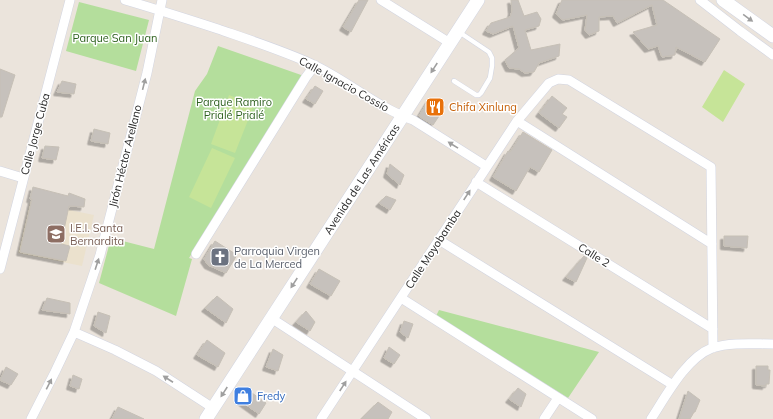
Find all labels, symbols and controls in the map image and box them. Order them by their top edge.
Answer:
one-way arrow [743,14,753,22]
park label: Parque San Juan [72,31,158,45]
street label: Calle Ignacio Cossío [296,53,392,115]
one-way arrow [430,63,438,73]
one-way arrow [141,78,147,90]
street label: Calle Jorge Cuba [17,91,53,177]
park label: Parque Ramiro Prialé Prialé [196,95,272,122]
restaurant icon: Chifa Xinlung [424,96,446,118]
place label: Chifa Xinlung [449,100,517,114]
street label: Jirón Héctor Arellano [105,103,145,209]
street label: Avenida de Las Américas [321,121,403,237]
one-way arrow [447,142,459,149]
one-way arrow [464,190,471,201]
street label: Calle Moyobamba [402,207,464,291]
place label: I.E.I. Santa Bernardita [70,221,124,248]
school or university icon: I.E.I. Santa Bernardita [45,223,67,245]
street label: Calle 2 [576,240,613,270]
place label: Parroquia Virgen de La Merced [234,244,320,271]
church icon: Parroquia Virgen de La Merced [209,246,231,268]
one-way arrow [94,258,100,270]
one-way arrow [291,277,298,288]
one-way arrow [163,376,174,383]
one-way arrow [46,379,52,390]
one-way arrow [339,381,347,392]
shop icon: Fredy [232,385,254,407]
one-way arrow [220,386,227,398]
place label: Fredy [257,389,286,403]

